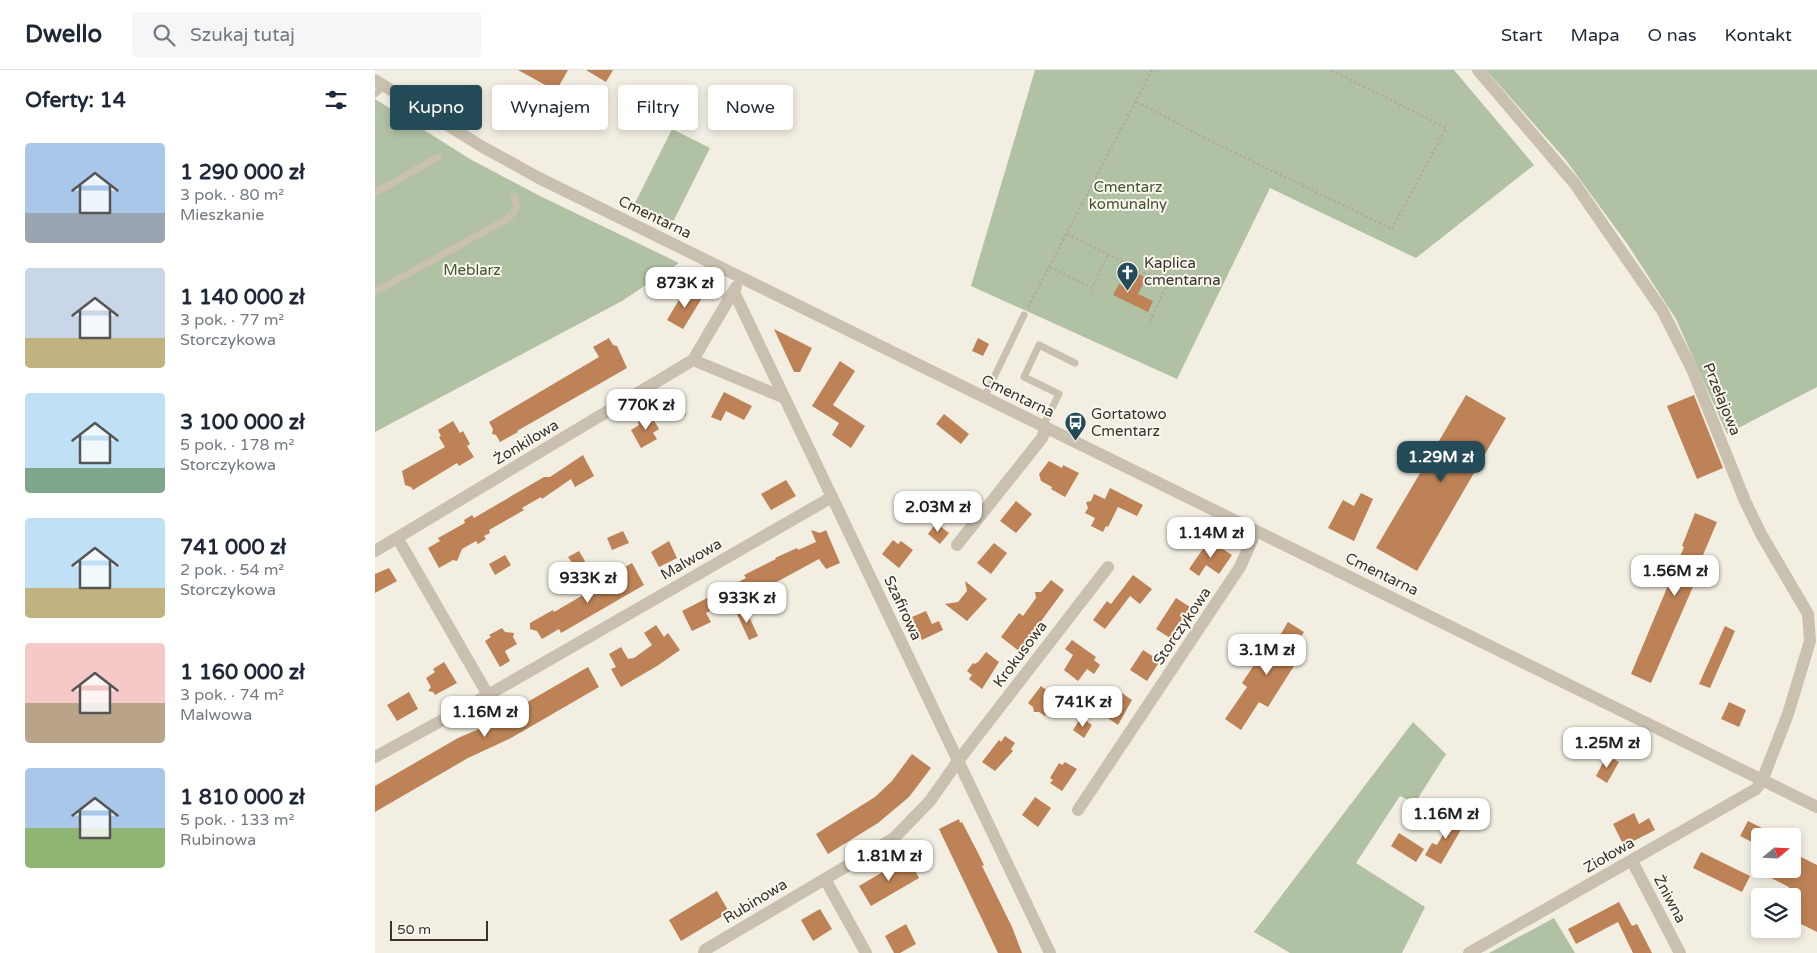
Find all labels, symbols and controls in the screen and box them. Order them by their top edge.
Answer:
search box [132,12,482,57]
text: Dwello [25,20,102,49]
icon: search [150,21,178,49]
text: Szukaj tutaj [190,24,295,46]
text: Start [1501,24,1543,46]
text: Mapa [1571,24,1620,46]
text: O nas [1648,24,1697,46]
text: Kontakt [1725,24,1792,46]
chip: Kupno [390,85,482,130]
chip: Wynajem [492,85,608,130]
chip: Filtry [618,85,698,130]
chip: Nowe [708,85,793,130]
icon: filters [322,86,350,114]
text: Oferty: 14 [25,88,126,113]
text: 1 290 000 zł [180,160,305,185]
icon: home [65,163,125,223]
park label: Cmentarz komunalny [1089,178,1167,213]
text: 3 pok. · 80 m² [180,185,284,205]
street label: Cmentarna [616,192,694,242]
text: Mieszkanie [180,205,264,225]
place label: Kaplica cmentarna [1144,254,1221,289]
church icon: Kaplica cmentarna [1116,260,1140,291]
park label: Meblarz [443,261,501,279]
pin: 873K zł [639,266,731,309]
text: 873K zł [656,273,714,293]
text: 1 140 000 zł [180,285,305,310]
icon: home [65,288,125,348]
text: 3 pok. · 77 m² [180,310,284,330]
text: Storczykowa [180,330,276,350]
street label: Przełajowa [1699,360,1745,438]
street label: Cmentarna [979,371,1057,421]
pin: 770K zł [600,388,692,431]
text: 770K zł [617,395,675,415]
place label: Gortatowo Cmentarz [1091,405,1167,440]
text: 3 100 000 zł [180,410,305,435]
bus stop icon: Gortatowo Cmentarz [1063,411,1087,442]
icon: home [65,413,125,473]
street label: Żonkilowa [490,416,562,468]
text: 5 pok. · 178 m² [180,435,294,455]
pin: 1.29M zł [1389,440,1493,483]
text: 1.29M zł [1408,447,1474,467]
text: Storczykowa [180,455,276,475]
pin: 2.03M zł [886,490,990,533]
text: 2.03M zł [905,497,971,517]
pin: 1.14M zł [1159,516,1263,559]
text: 1.14M zł [1178,523,1244,543]
street label: Malwowa [657,534,725,584]
text: 741 000 zł [180,535,286,560]
icon: home [65,538,125,598]
street label: Cmentarna [1343,549,1421,599]
pin: 1.56M zł [1623,554,1727,597]
text: 2 pok. · 54 m² [180,560,284,580]
text: 1.56M zł [1642,561,1708,581]
pin: 933K zł [542,562,634,604]
text: 933K zł [559,568,617,588]
street label: Szafirowa [880,573,926,643]
text: Storczykowa [180,580,276,600]
pin: 933K zł [701,582,793,624]
street label: Storczykowa [1149,584,1215,668]
text: 933K zł [718,588,776,608]
street label: Krokusowa [989,617,1051,691]
pin: 3.1M zł [1221,634,1313,676]
text: 3.1M zł [1239,640,1295,660]
text: 1 160 000 zł [180,660,305,685]
icon: home [65,663,125,723]
text: 3 pok. · 74 m² [180,685,284,705]
pin: 741K zł [1037,686,1129,728]
text: 741K zł [1054,692,1112,712]
pin: 1.16M zł [433,696,537,738]
text: 1.16M zł [452,702,518,722]
text: Malwowa [180,705,252,725]
pin: 1.25M zł [1555,726,1659,769]
text: 1.25M zł [1574,733,1640,753]
text: 1 810 000 zł [180,785,305,810]
icon: home [65,788,125,848]
pin: 1.16M zł [1394,798,1498,840]
text: 1.16M zł [1413,804,1479,824]
text: 5 pok. · 133 m² [180,810,294,830]
north arrow [1751,828,1801,878]
map controls [1751,828,1801,938]
text: Rubinowa [180,830,256,850]
street label: Ziołowa [1580,833,1638,877]
pin: 1.81M zł [837,840,941,882]
text: 1.81M zł [856,846,922,866]
street label: Żniwna [1650,872,1690,926]
street label: Rubinowa [720,875,790,927]
button: layers [1751,888,1801,938]
scale bar [390,918,487,941]
text: 50 m [397,921,431,938]

